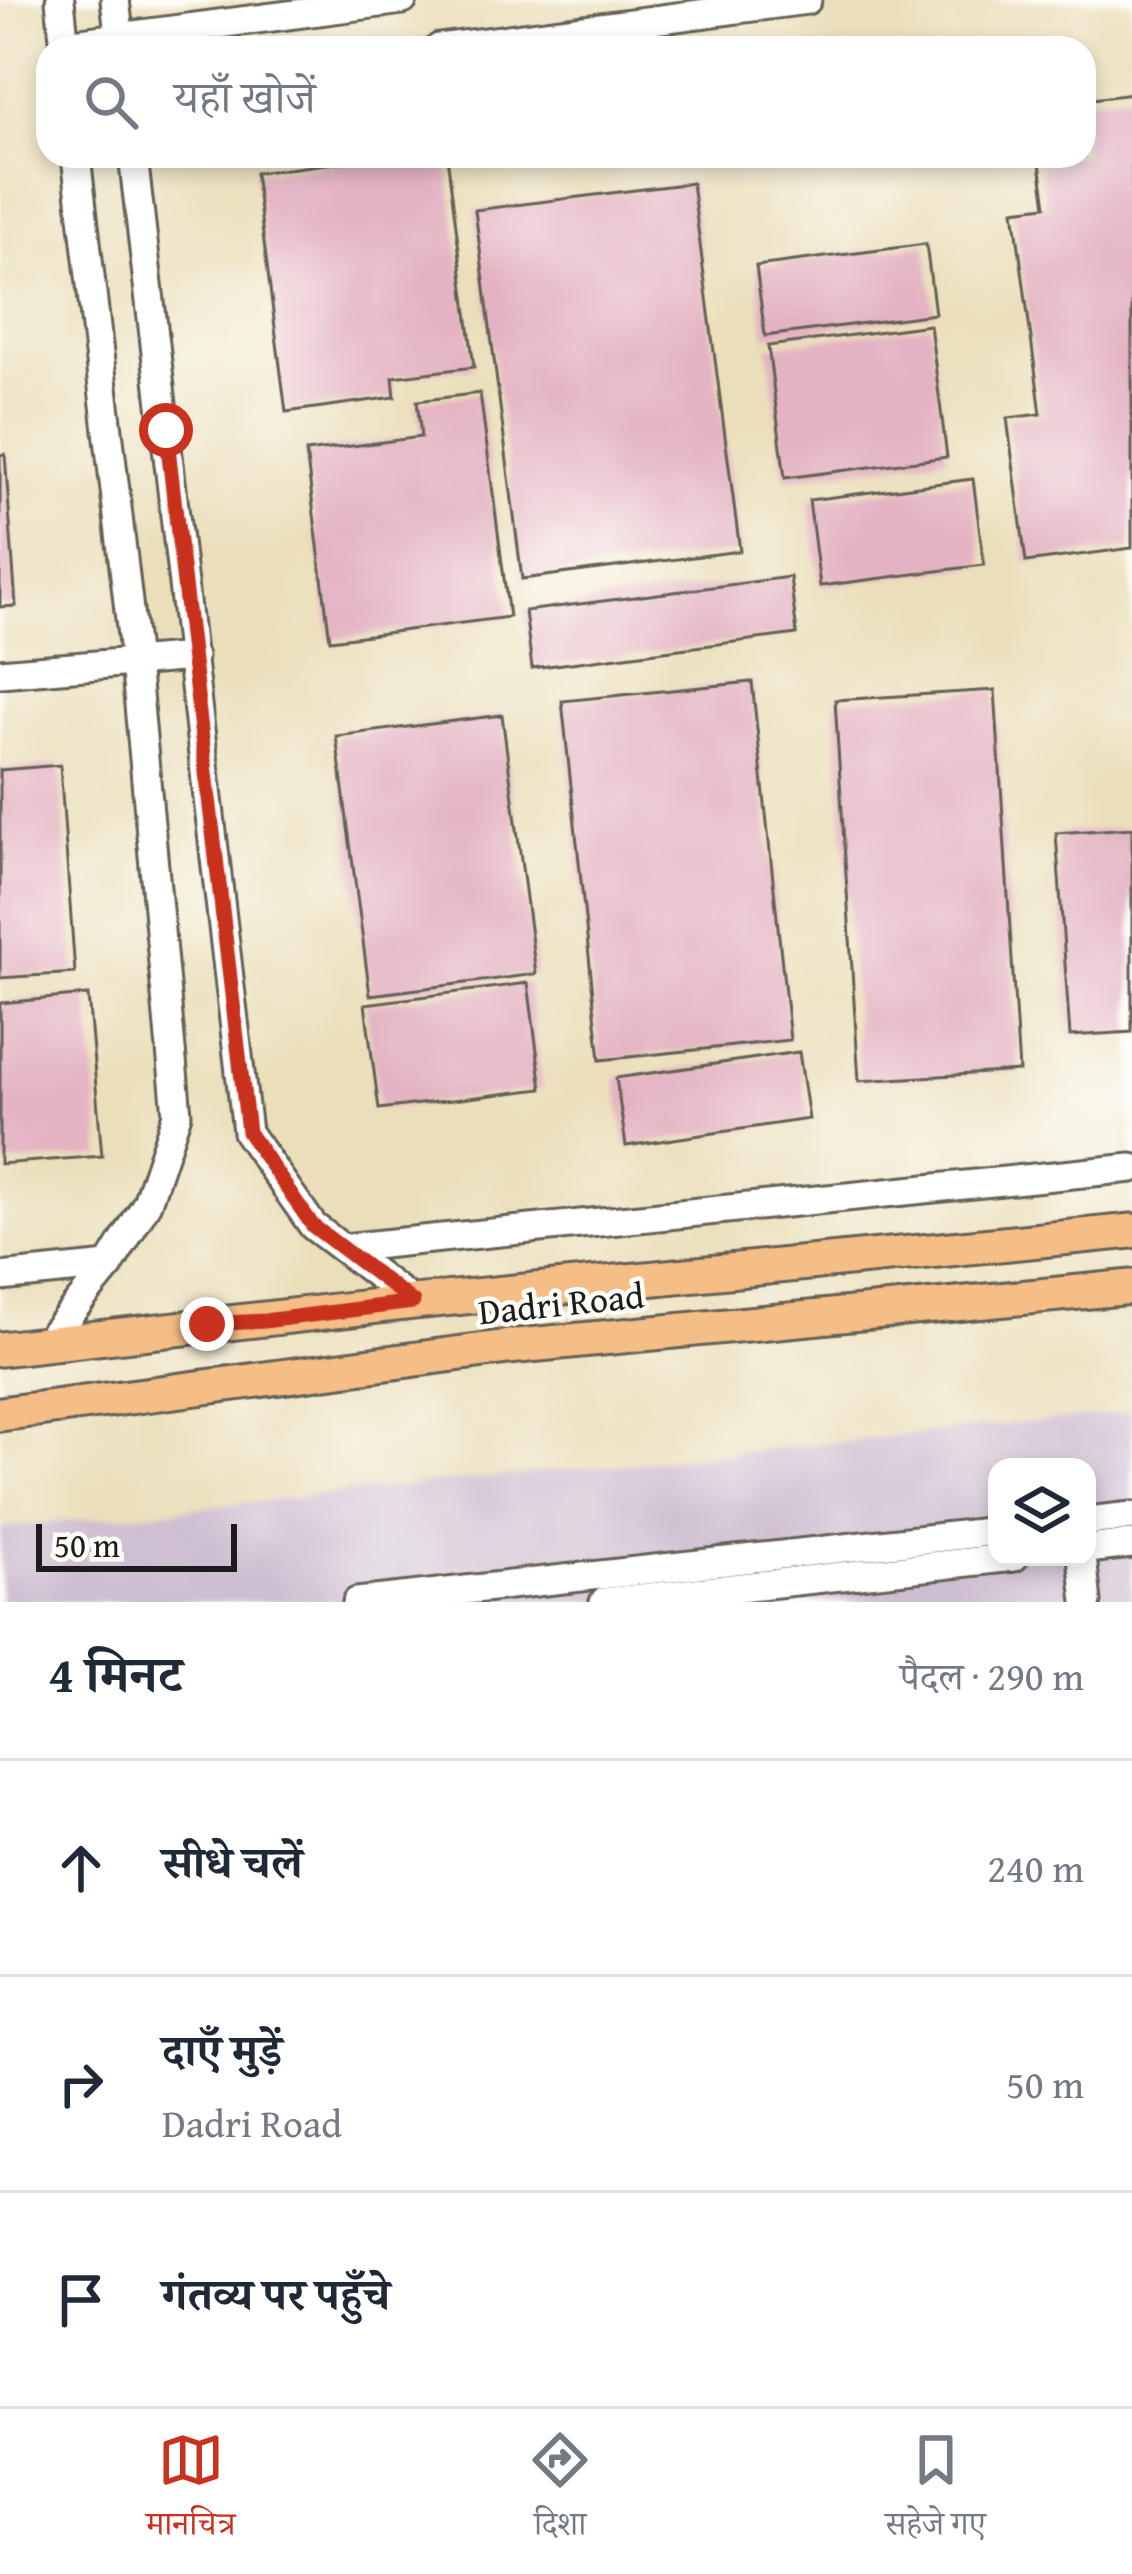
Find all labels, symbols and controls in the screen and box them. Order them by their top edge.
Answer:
search box [36,36,1096,168]
text: यहाँ खोजें [174,64,316,129]
icon: search [78,69,144,135]
route start [139,403,193,457]
street label: Dadri Road [475,1267,646,1338]
route end [180,1297,234,1351]
map controls [988,1458,1096,1566]
button: layers [988,1458,1096,1566]
scale bar [36,1518,237,1571]
text: 50 m [54,1521,120,1569]
text: 4 मिनट [48,1636,182,1711]
text: पैदल · 290 m [900,1647,1084,1704]
text: सीधे चलें [162,1829,302,1894]
icon: ahead [48,1835,114,1901]
text: 240 m [987,1839,1084,1896]
text: दाएँ मुड़ें [162,2017,282,2082]
icon: right [48,2051,114,2117]
text: 50 m [1006,2055,1084,2112]
text: Dadri Road [162,2094,342,2151]
text: गंतव्य पर पहुँचे [162,2261,390,2326]
icon: arrive [48,2267,114,2333]
tab: मानचित्र [146,2427,235,2556]
tab: दिशा [527,2427,593,2556]
tab: सहेजे गए [885,2427,986,2556]

